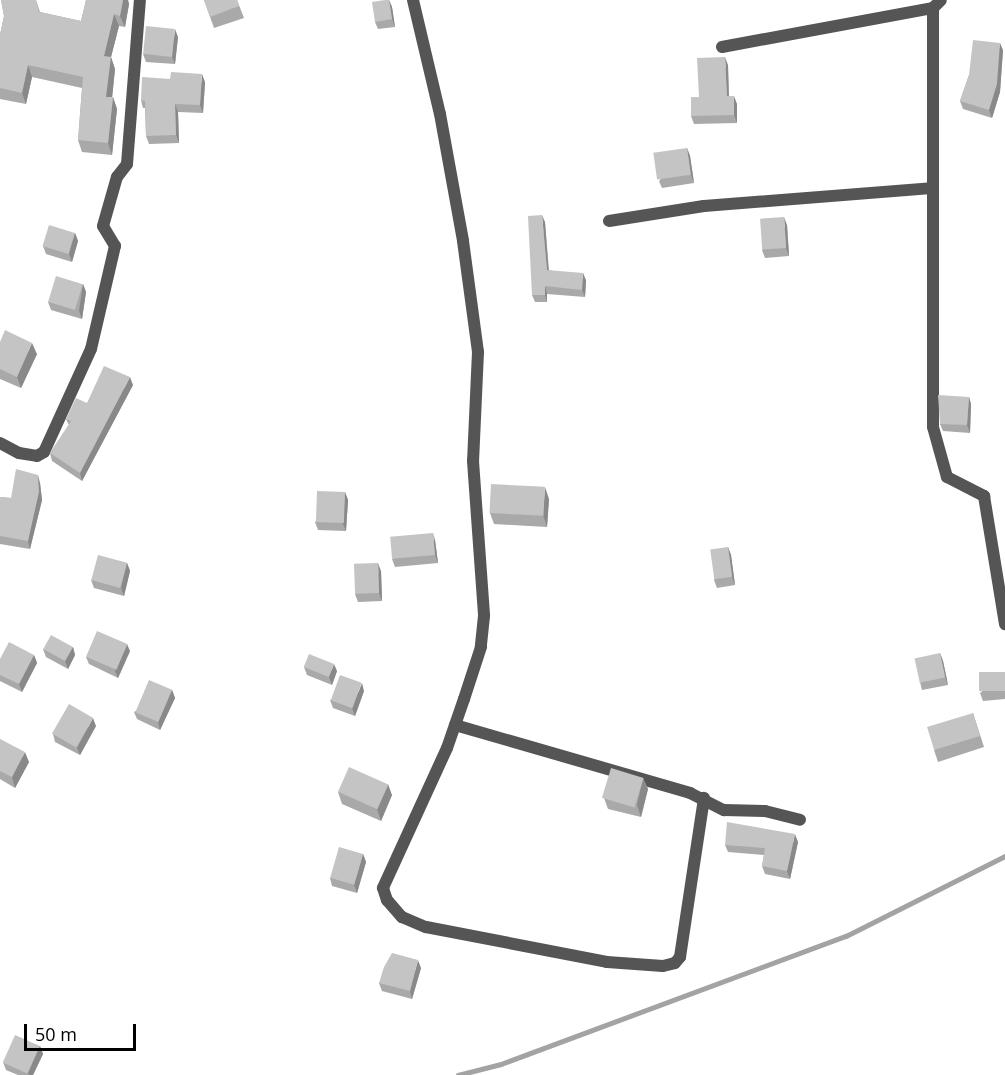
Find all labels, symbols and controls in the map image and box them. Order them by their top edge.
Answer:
scale bar [27,1012,140,1050]
text: 50 m [35,1022,77,1046]

